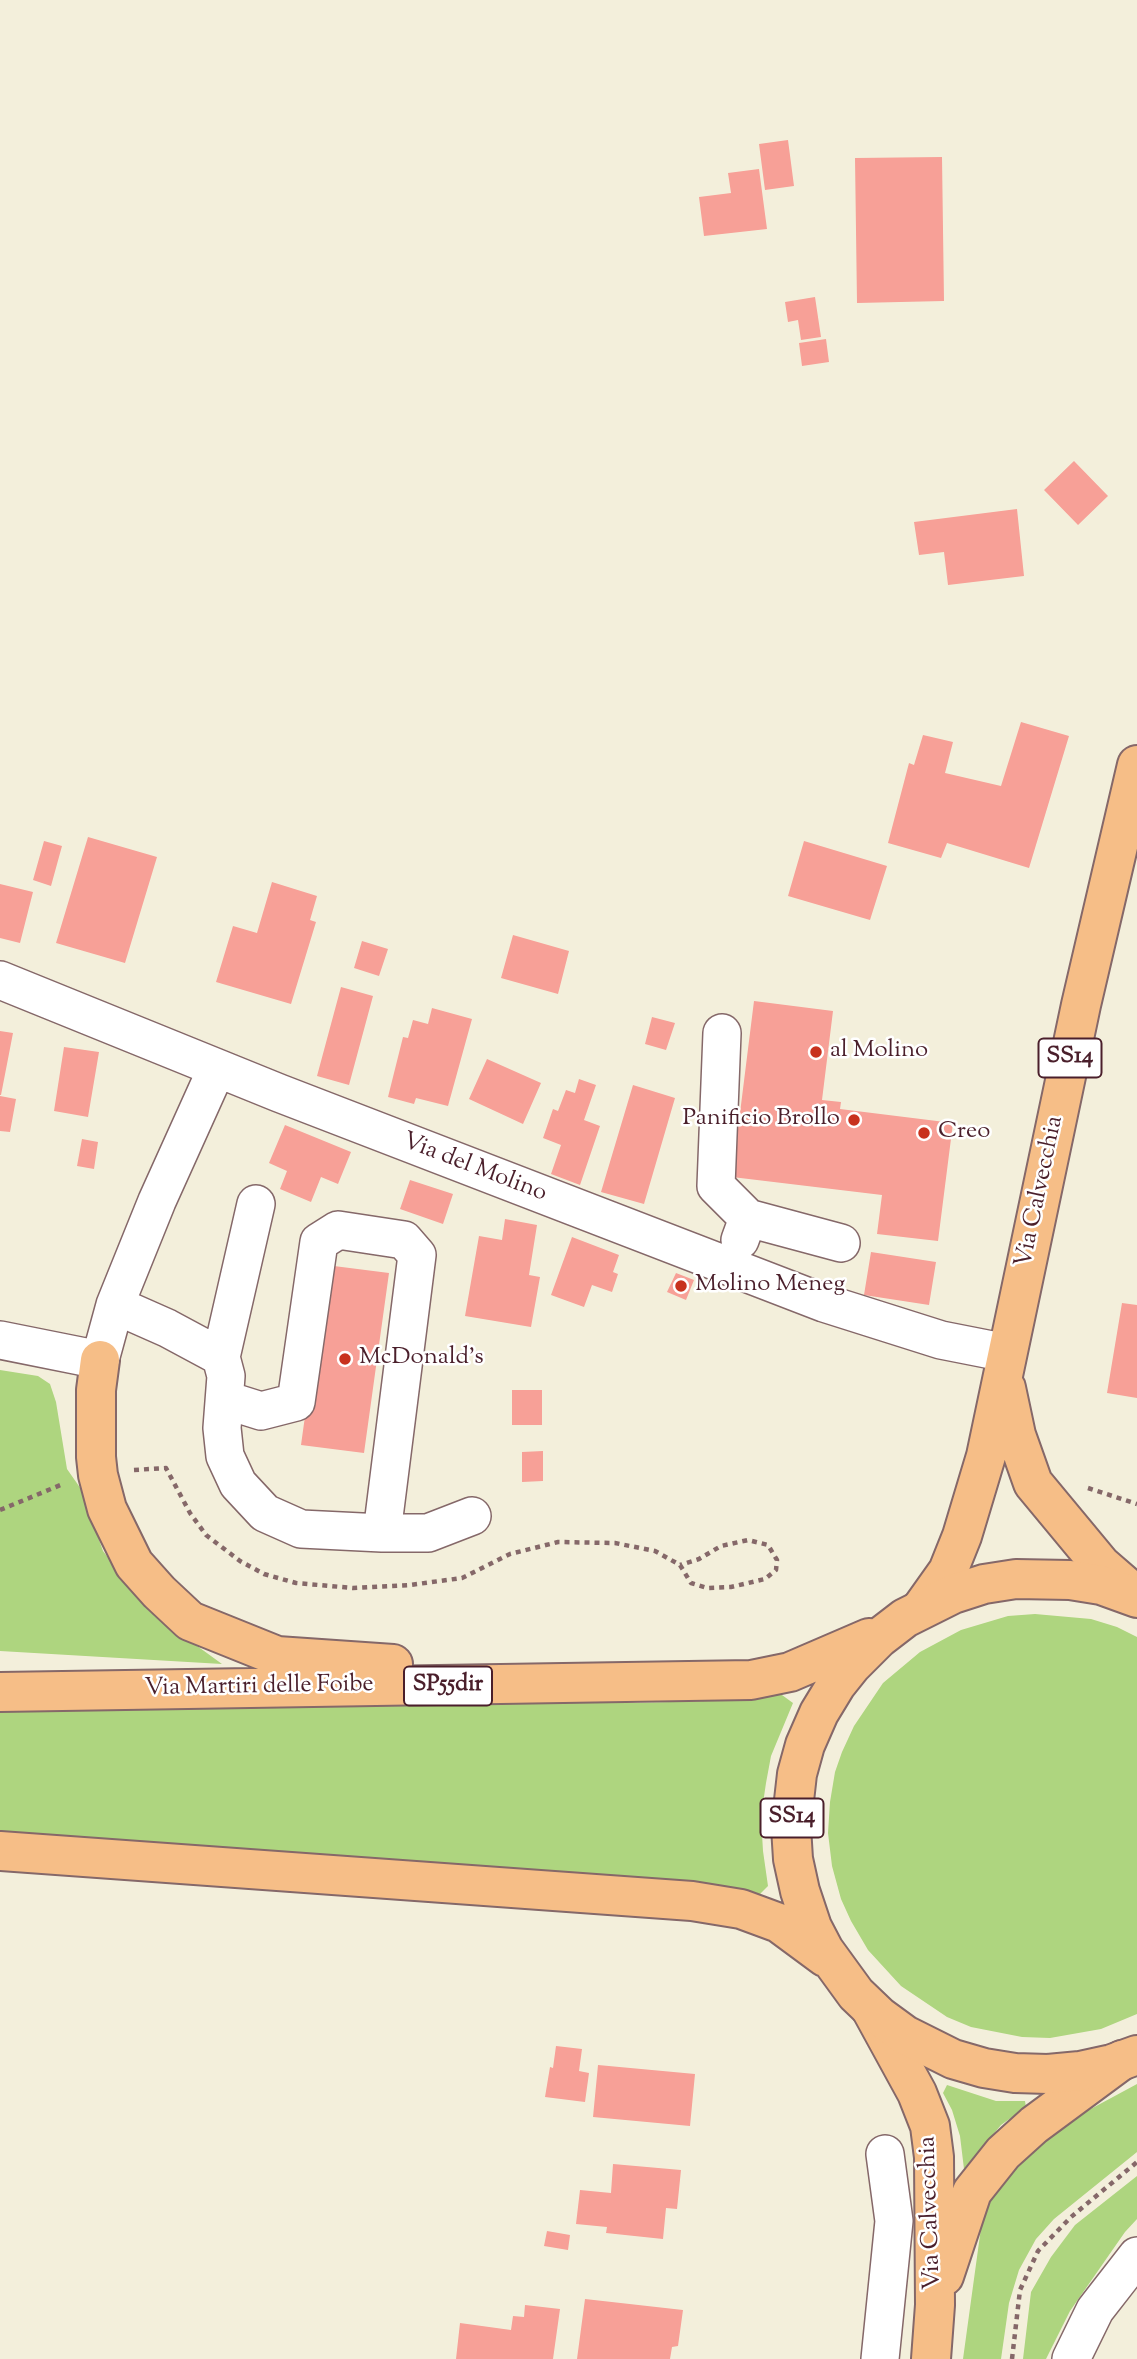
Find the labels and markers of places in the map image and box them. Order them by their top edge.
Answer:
place label: al Molino [830,1038,928,1066]
marker: al Molino [808,1044,824,1060]
place label: Panificio Brollo [683,1106,840,1134]
marker: Panificio Brollo [846,1112,862,1128]
place label: Creo [938,1119,990,1147]
marker: Creo [916,1125,932,1141]
place label: Molino Meneg [695,1272,845,1300]
marker: Molino Meneg [673,1278,689,1294]
place label: McDonald's [359,1345,484,1373]
marker: McDonald's [337,1351,353,1367]

